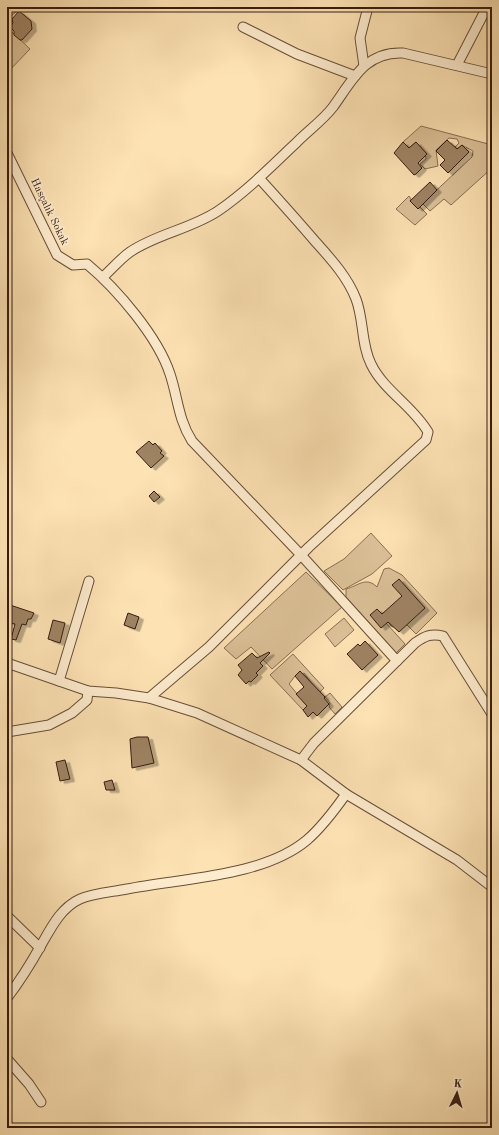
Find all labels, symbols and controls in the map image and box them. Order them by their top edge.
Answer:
street label: Hasçalık Sokak [28,177,70,247]
north arrow [437,1073,477,1113]
text: K [453,1079,463,1090]

